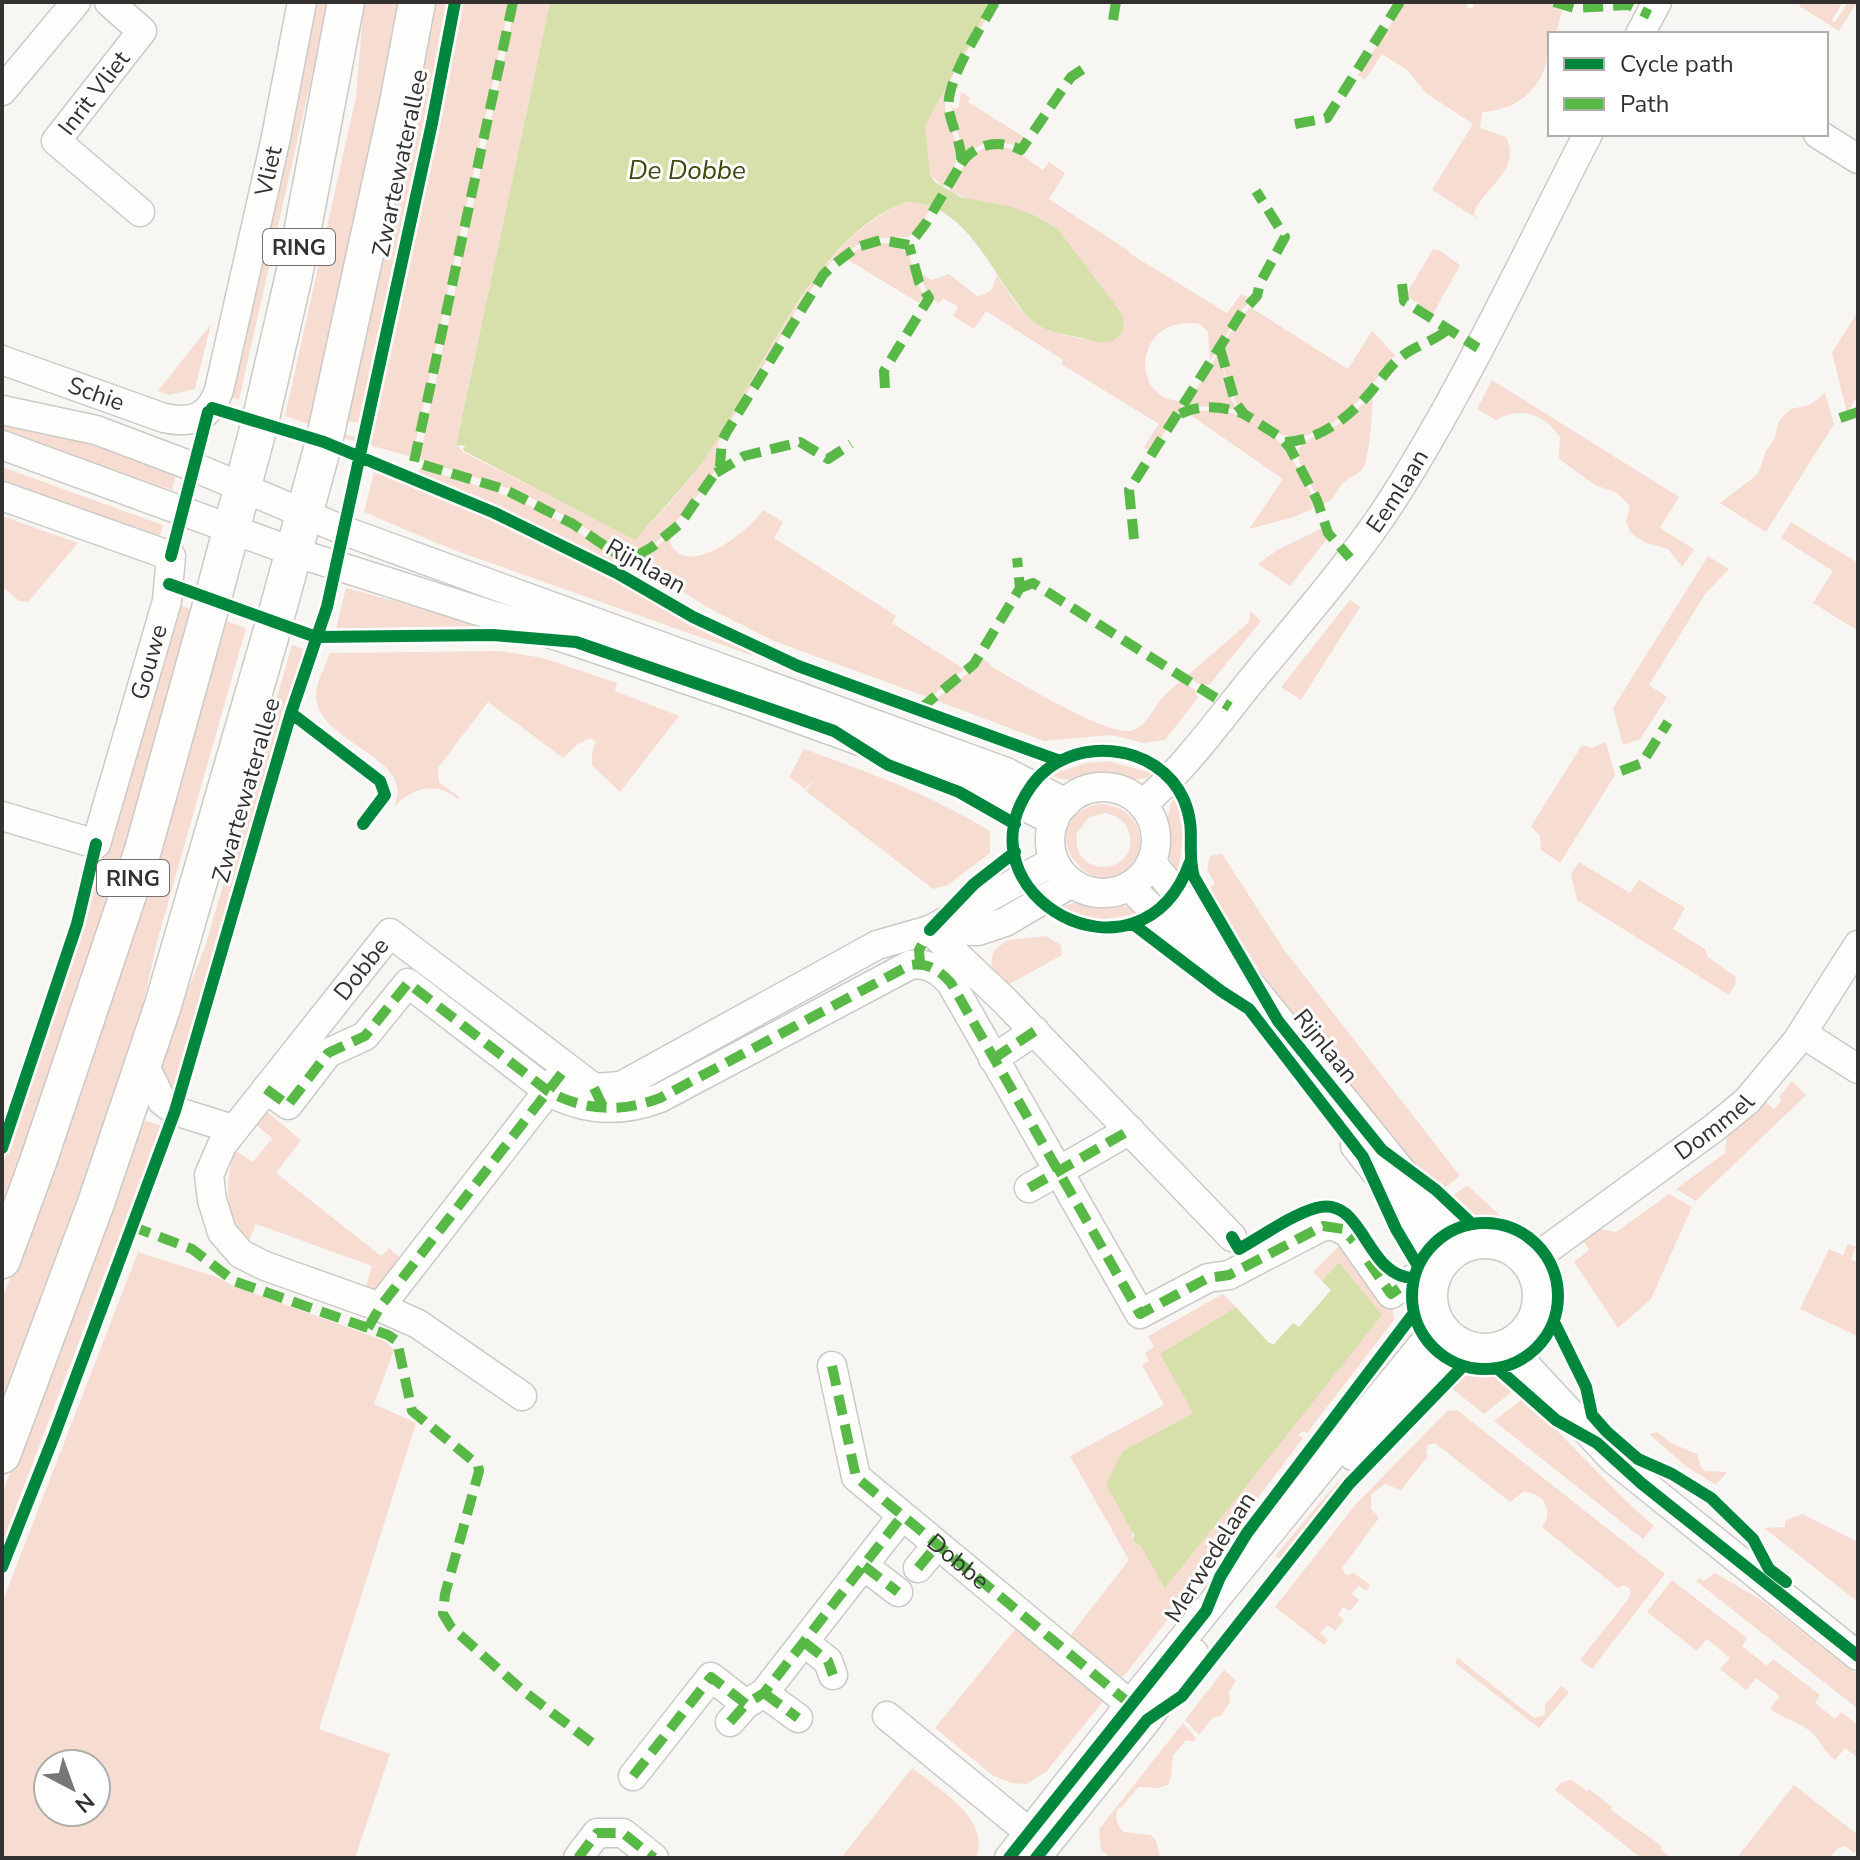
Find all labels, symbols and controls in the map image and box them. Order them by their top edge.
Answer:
legend [1548,32,1828,136]
street label: Inrit Vliet [51,44,137,142]
text: Cycle path [1620,48,1734,80]
street label: Zwartewaterallee [365,66,435,260]
text: Path [1620,88,1669,120]
street label: Vliet [247,143,290,200]
water label: De Dobbe [628,153,746,188]
road number: RING [263,229,335,265]
street label: Schie [64,369,129,419]
street label: Eemlaan [1359,443,1436,539]
street label: Rijnlaan [600,531,692,601]
street label: Gouwe [123,621,175,703]
street label: Zwartewaterallee [204,694,288,886]
road number: RING [97,860,169,896]
street label: Dobbe [327,931,396,1007]
street label: Rijnlaan [1286,1002,1366,1090]
street label: Dommel [1668,1088,1762,1168]
street label: Merwedelaan [1157,1486,1263,1628]
street label: Dobbe [920,1526,996,1597]
north arrow [32,1748,112,1828]
text: N [68,1786,101,1819]

